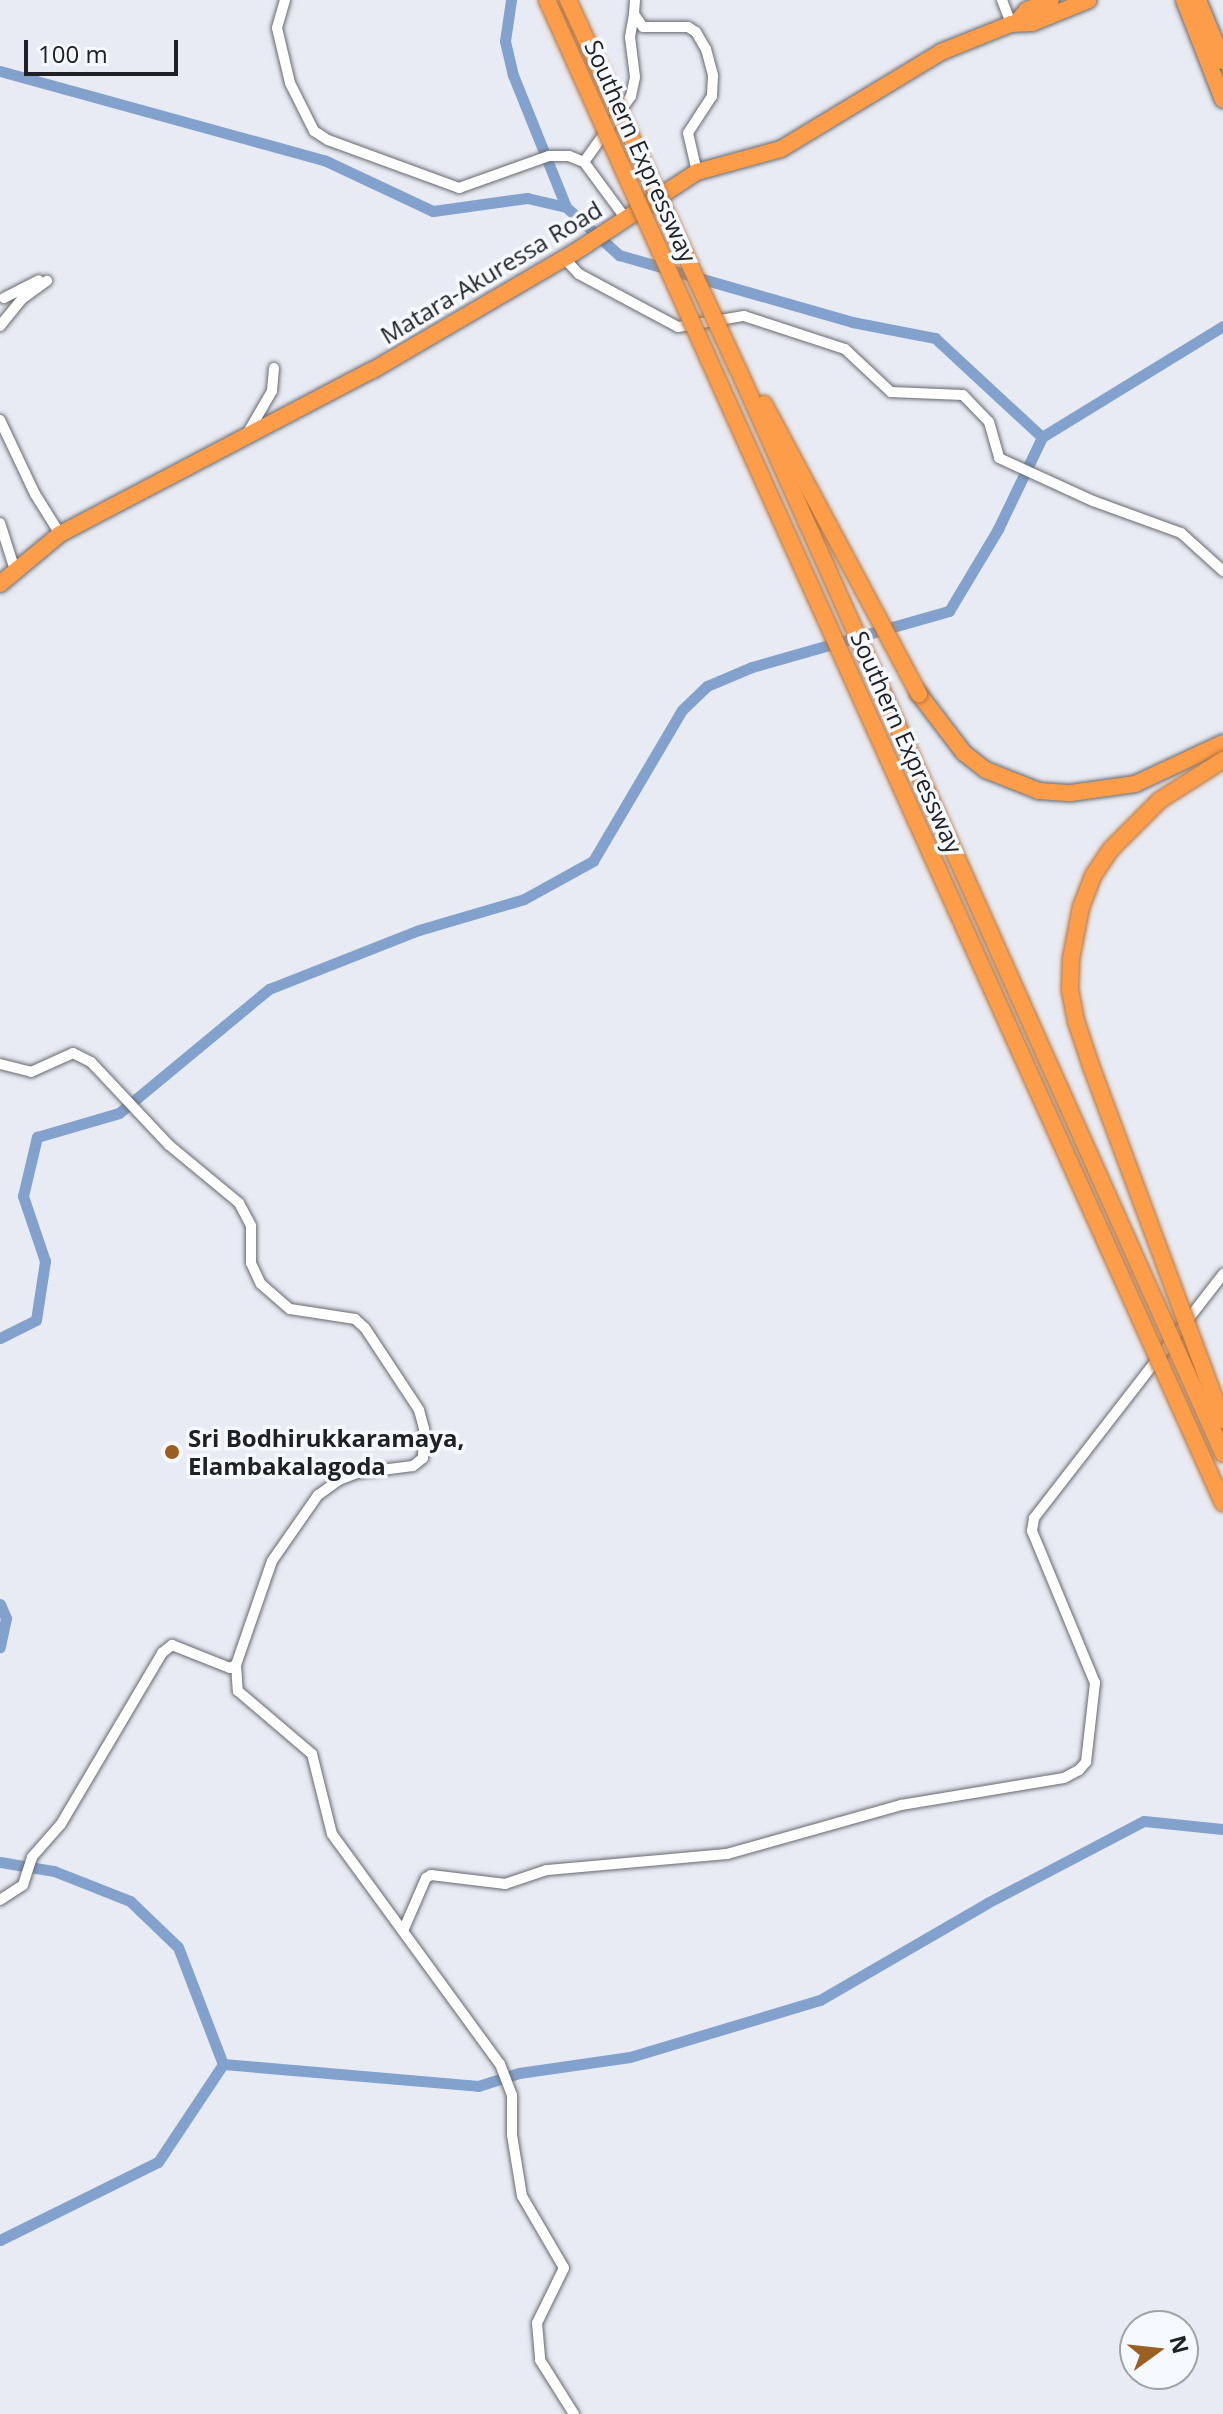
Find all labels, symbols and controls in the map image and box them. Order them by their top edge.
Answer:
scale bar [28,24,182,74]
street label: Southern Expressway [579,35,703,267]
text: 100 m [38,37,108,70]
street label: Matara-Akuressa Road [375,194,607,350]
street label: Southern Expressway [845,626,969,858]
place label: Sri Bodhirukkaramaya, Elambakalagoda [188,1424,464,1480]
marker: Sri Bodhirukkaramaya, Elambakalagoda [163,1443,181,1461]
north arrow [1119,2310,1199,2390]
text: N [1163,2332,1197,2357]

